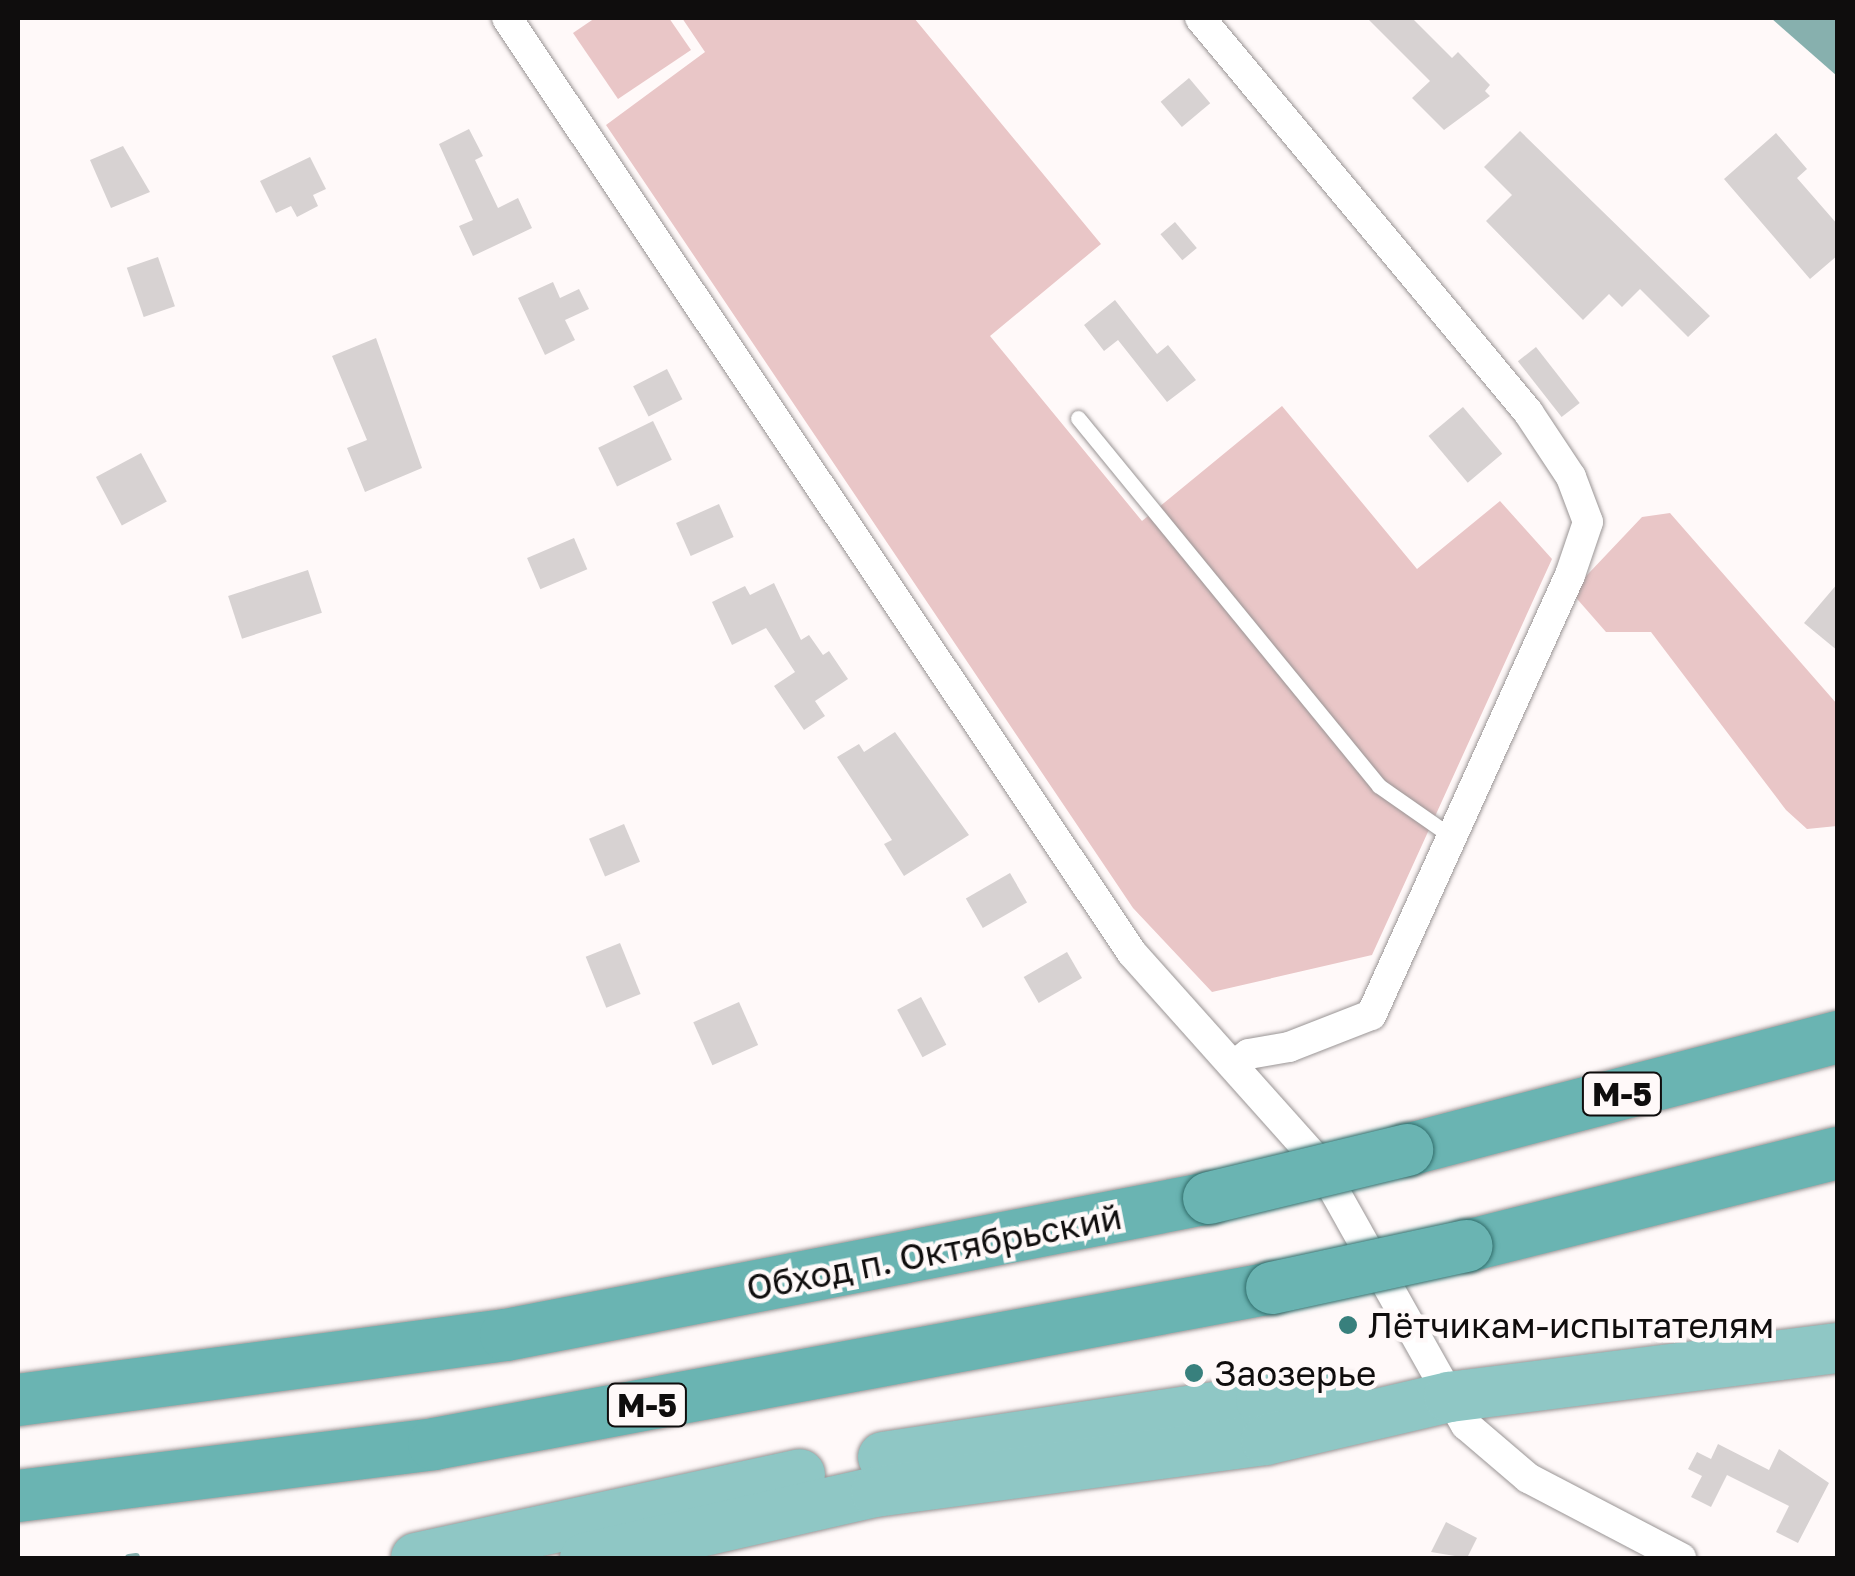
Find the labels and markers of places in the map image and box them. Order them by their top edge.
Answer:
place label: Лётчикам-испытателям [1368,1304,1774,1346]
marker: Лётчикам-испытателям [1337,1314,1359,1336]
place label: Заозерье [1214,1352,1376,1394]
marker: Заозерье [1183,1362,1205,1384]

